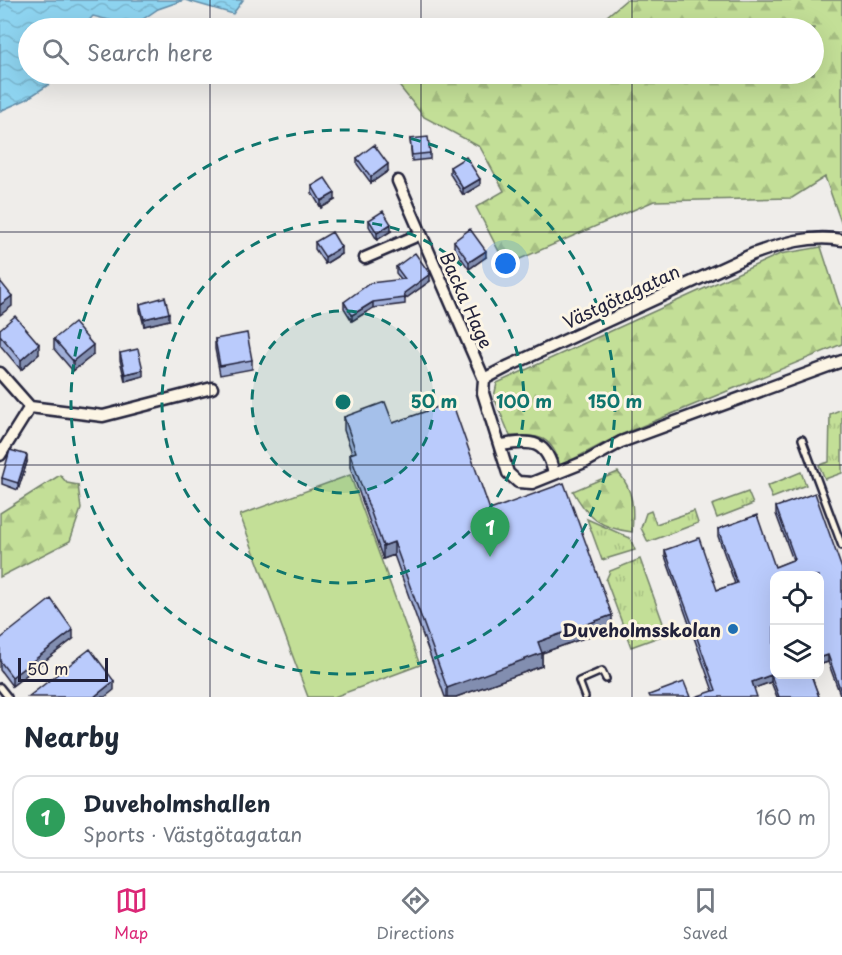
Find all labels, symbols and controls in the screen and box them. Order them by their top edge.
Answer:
search box [18,18,824,84]
icon: search [39,35,72,68]
text: Search here [87,35,213,68]
street label: Backa Hage [434,247,500,353]
your location [491,249,520,278]
street label: Västgötagatan [558,257,684,335]
text: 50 m [411,387,457,414]
text: 100 m [496,387,552,414]
text: 150 m [588,387,642,414]
centre of rings [333,392,353,412]
pin: 1 [470,508,510,557]
map controls [770,571,824,679]
button: locate [770,571,824,625]
place label: Duveholmsskolan [562,616,721,643]
marker: Duveholmsskolan [726,622,740,636]
button: layers [770,625,824,679]
scale bar [18,655,108,682]
text: 50 m [27,656,68,680]
text: Nearby [24,717,119,756]
text: Duveholmshallen [83,786,271,819]
text: 1 [41,802,50,832]
text: 160 m [756,802,816,832]
text: Sports · Västgötagatan [83,819,302,849]
tab: Map [114,884,148,944]
tab: Directions [376,884,454,944]
tab: Saved [682,884,728,944]

